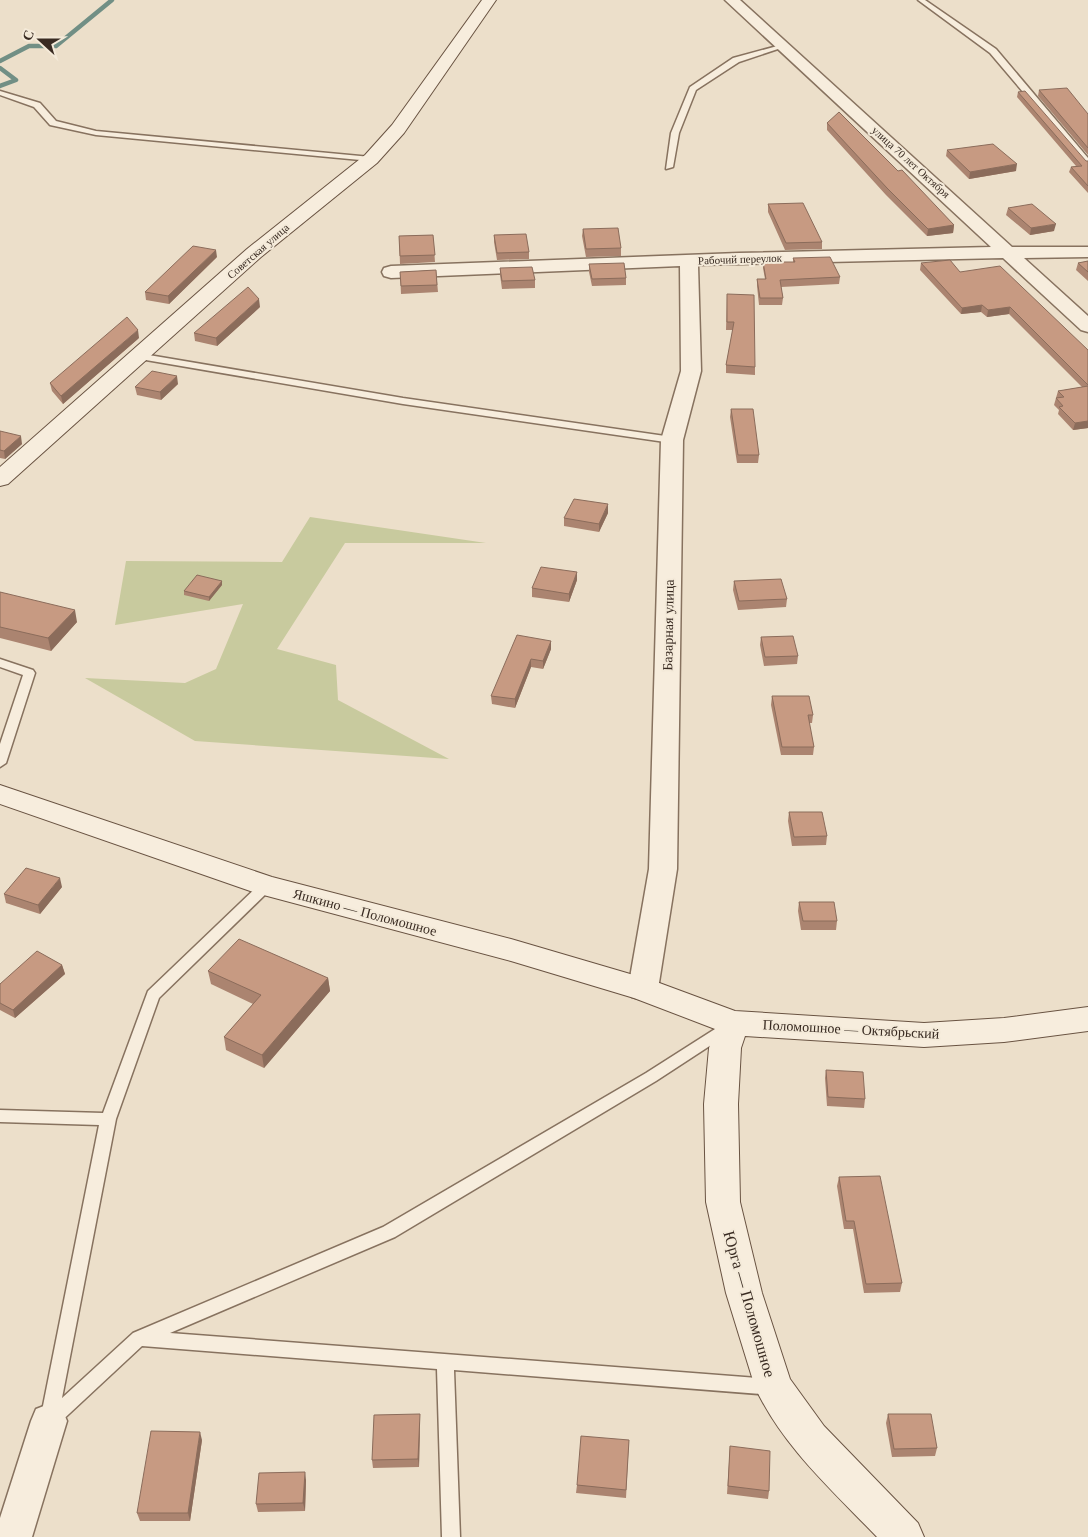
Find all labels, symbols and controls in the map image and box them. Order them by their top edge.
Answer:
north arrow [15,15,65,65]
text: С [20,28,37,43]
street label: улица 70 лет Октября [870,124,952,200]
street label: Советская улица [225,221,291,281]
street label: Рабочий переулок [698,252,783,266]
street label: Базарная улица [660,578,677,671]
street label: Яшкино — Поломошное [291,886,438,939]
street label: Поломошное — Октябрьский [762,1017,940,1042]
street label: Юрга — Поломошное [720,1229,779,1380]

